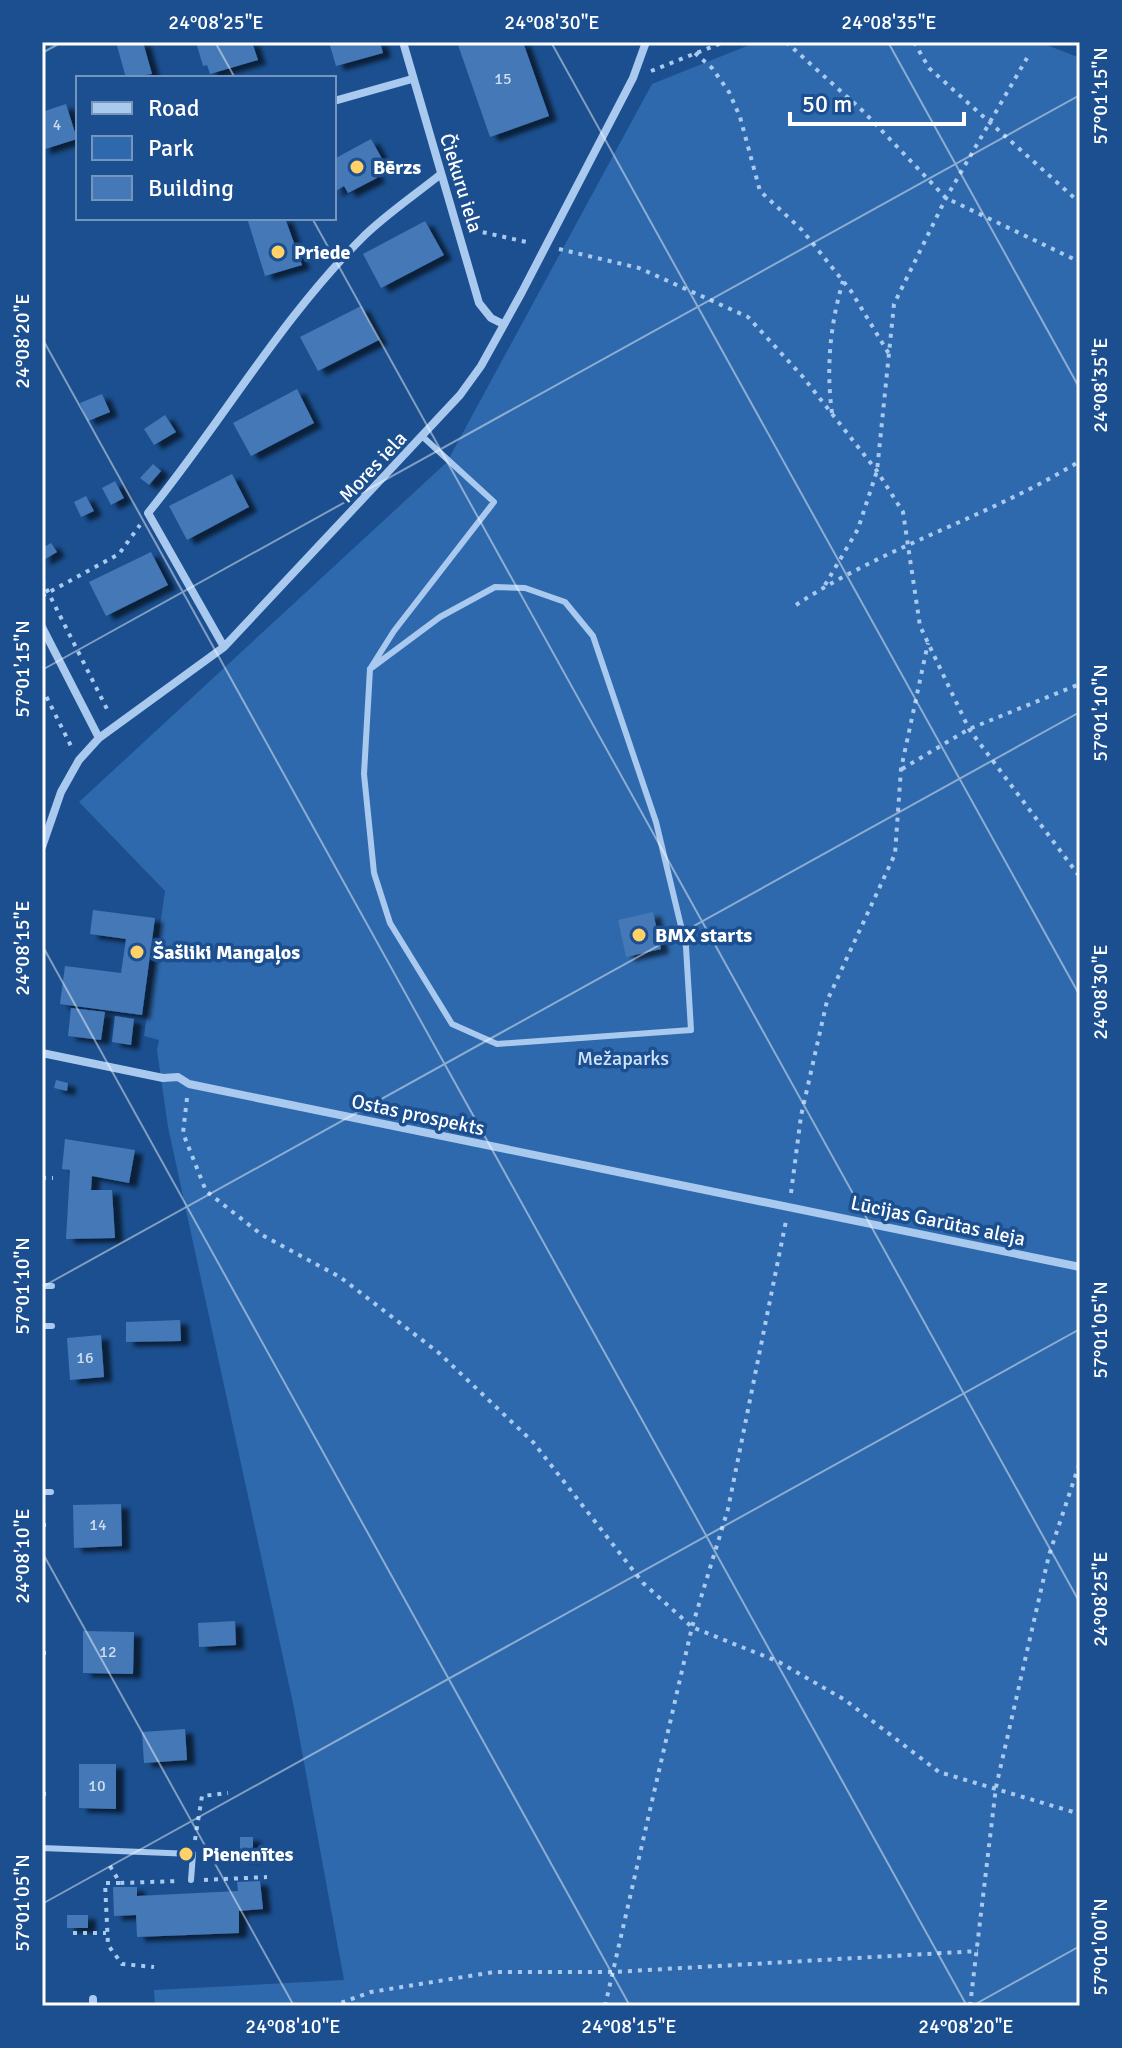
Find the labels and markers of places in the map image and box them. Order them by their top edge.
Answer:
place label: Bērzs [373,155,421,180]
marker: Bērzs [348,158,366,176]
place label: Priede [294,240,351,265]
marker: Priede [269,243,287,261]
place label: BMX starts [655,923,752,948]
marker: BMX starts [630,926,648,944]
place label: Šašliki Mangaļos [153,940,300,965]
marker: Šašliki Mangaļos [128,943,146,961]
place label: Pienenītes [202,1842,294,1867]
marker: Pienenītes [177,1845,195,1863]

